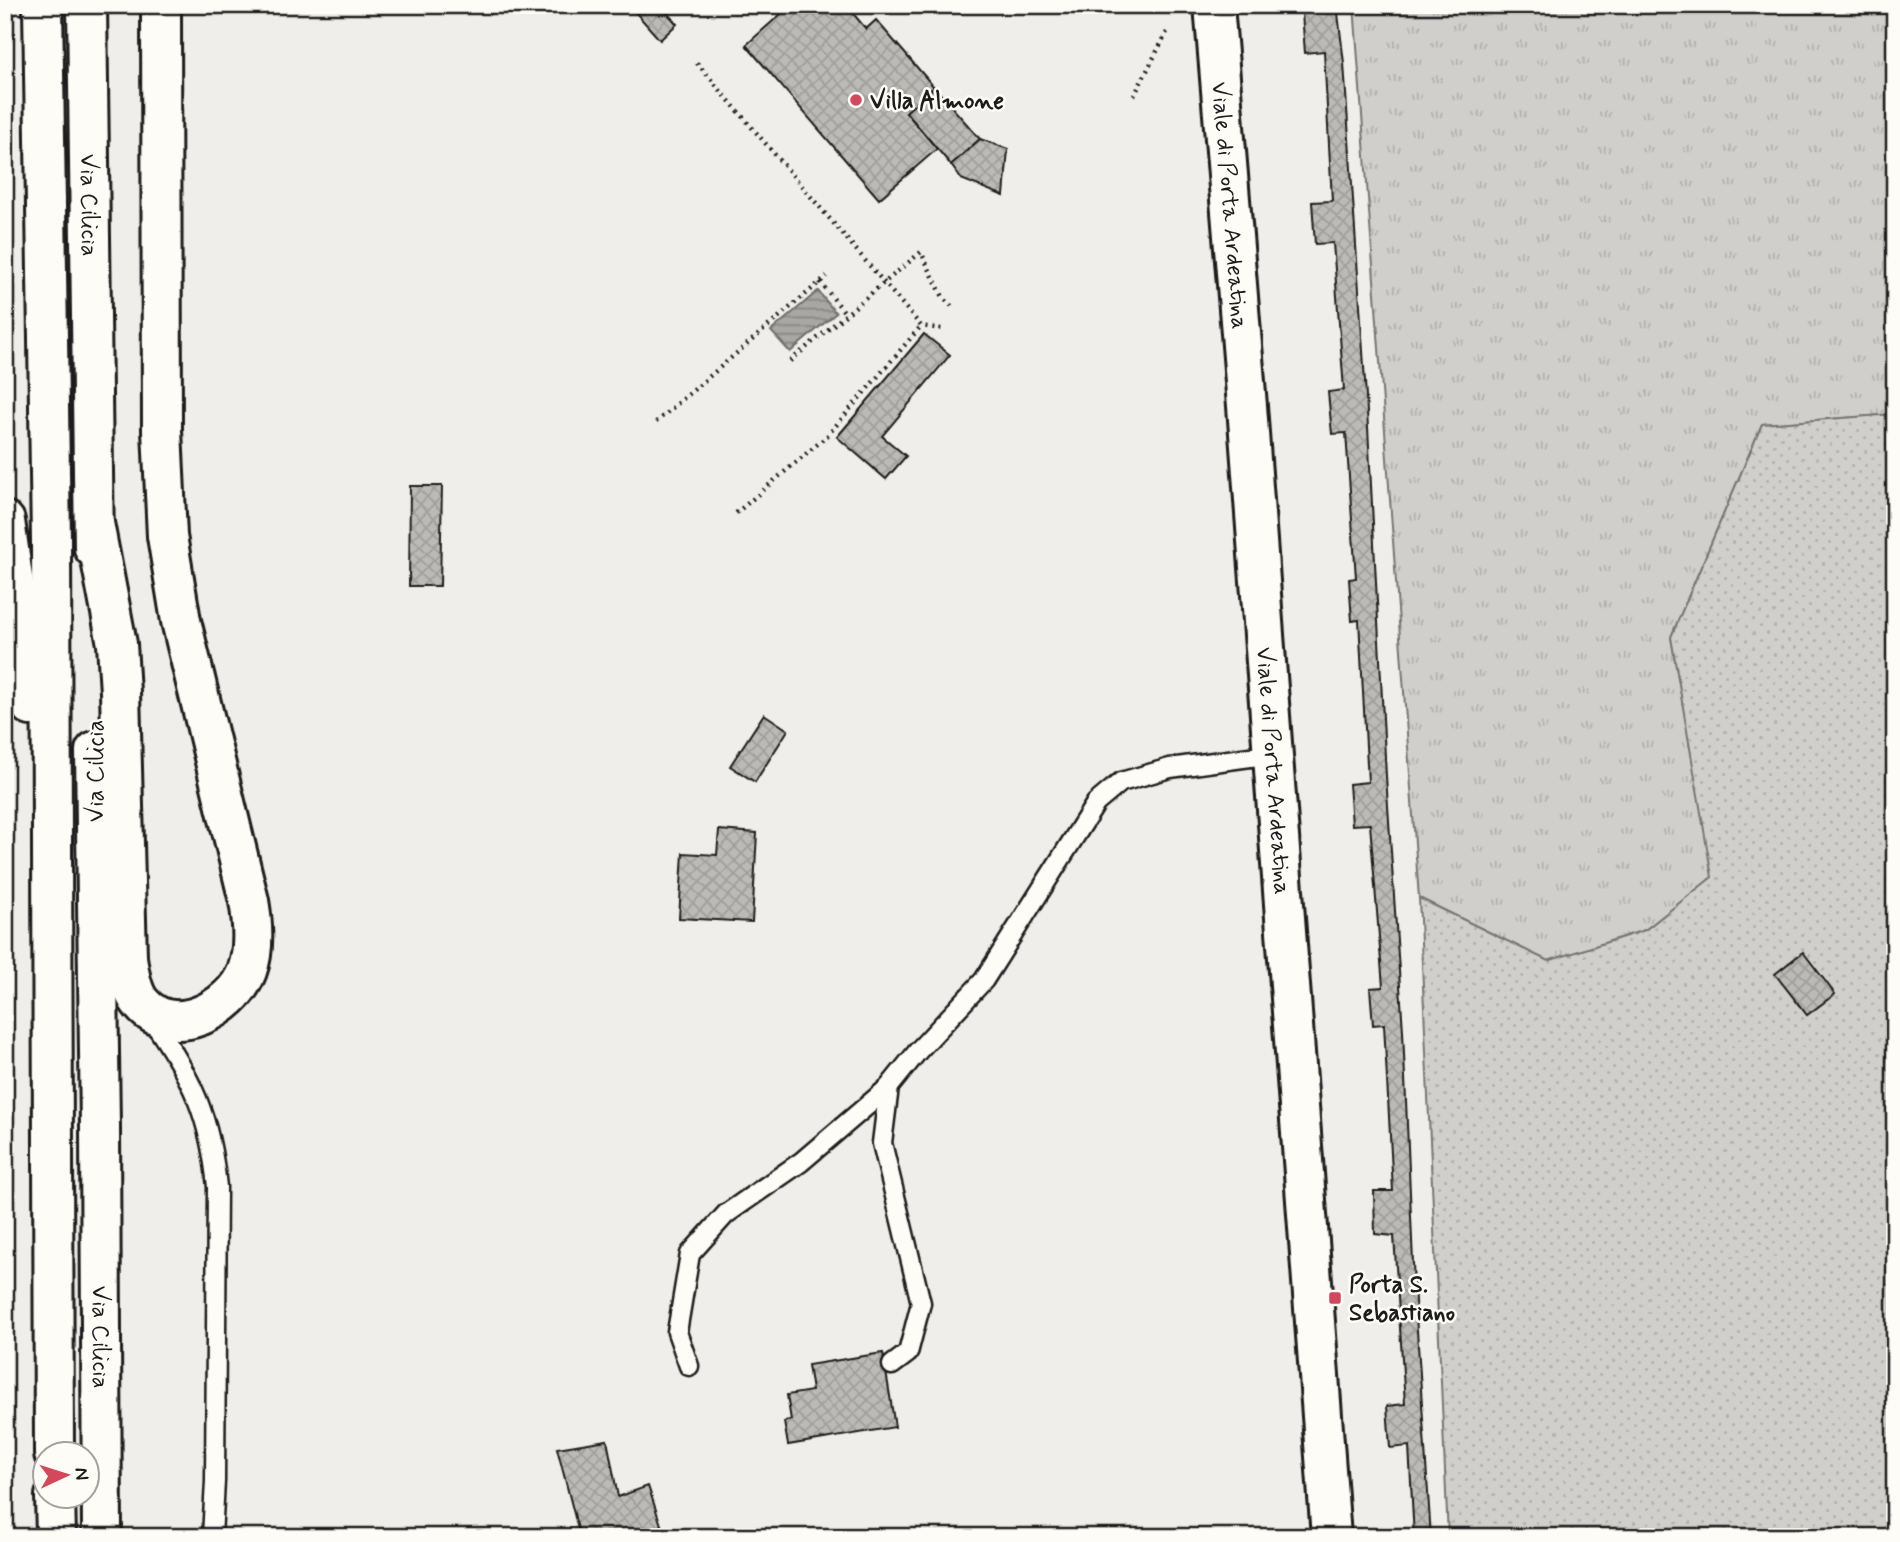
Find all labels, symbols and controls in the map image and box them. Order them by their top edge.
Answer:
street label: Viale di Porta Ardeatina [1203,80,1255,330]
place label: Villa Almone [870,86,1004,117]
marker: Villa Almone [848,92,864,108]
street label: Via Cilicia [72,153,104,257]
street label: Viale di Porta Ardeatina [1248,646,1297,896]
street label: Via Cilicia [81,720,112,822]
place label: Porta S. Sebastiano [1349,1270,1455,1329]
street label: Via Cilicia [84,1285,115,1388]
marker: Porta S. Sebastiano [1327,1290,1343,1306]
north arrow [32,1440,102,1510]
text: N [69,1467,94,1481]

